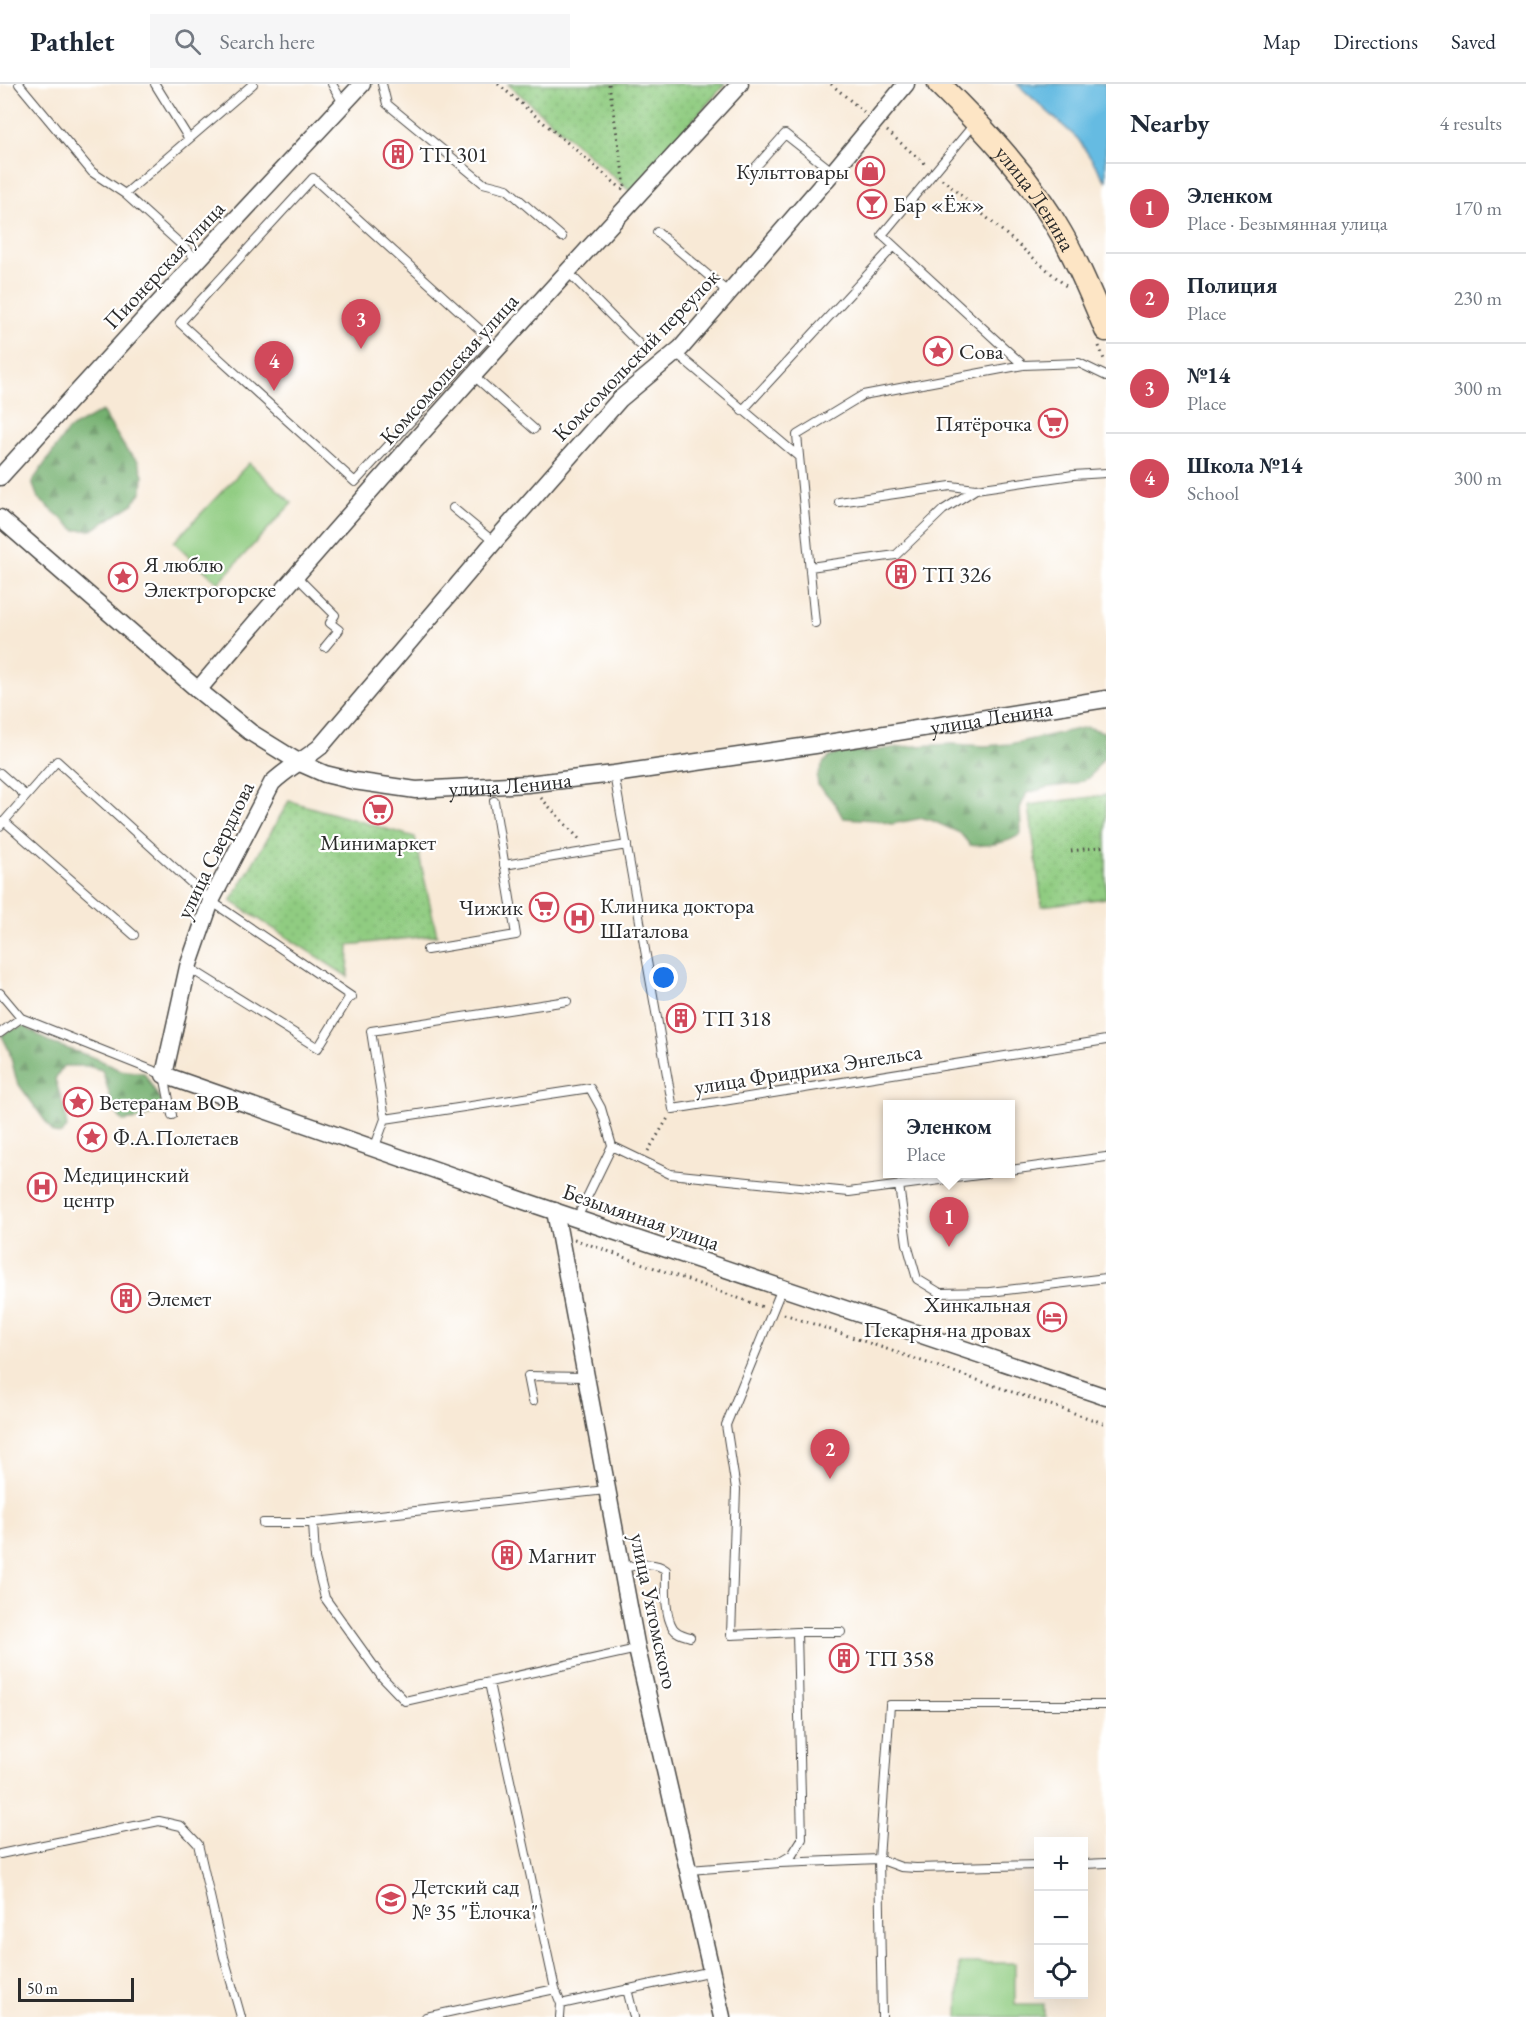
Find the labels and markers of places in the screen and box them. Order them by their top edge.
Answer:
building icon: ТП 301 [382,138,414,170]
place label: ТП 301 [419,140,488,169]
shop icon: Культтовары [854,155,886,187]
place label: Культтовары [736,157,849,186]
bar icon: Бар «Ёж» [856,188,888,220]
place label: Бар «Ёж» [893,190,985,219]
pin: 3 [342,300,380,349]
place icon: Сова [922,335,954,367]
place label: Сова [959,337,1004,366]
pin: 4 [254,342,294,391]
supermarket icon: Пятёрочка [1037,407,1069,439]
place label: Пятёрочка [935,409,1032,438]
place label: Я люблю Электрогорске [143,550,277,604]
building icon: ТП 326 [885,558,917,590]
place label: ТП 326 [922,560,991,589]
place icon: Я люблю Электрогорске [107,561,139,593]
supermarket icon: Минимаркет [362,794,394,826]
place label: Минимаркет [320,828,436,857]
supermarket icon: Чижик [528,891,560,923]
place label: Клиника доктора Шаталова [600,891,754,945]
place label: Чижик [459,893,523,922]
hospital icon: Клиника доктора Шаталова [563,902,595,934]
building icon: ТП 318 [665,1002,697,1034]
place label: ТП 318 [702,1004,771,1033]
place icon: Ветеранам ВОВ [62,1086,94,1118]
place label: Ветеранам ВОВ [99,1088,239,1117]
place icon: Ф.А.Полетаев [76,1121,108,1153]
place label: Ф.А.Полетаев [113,1123,239,1152]
place label: Медицинский центр [63,1160,190,1214]
hospital icon: Медицинский центр [26,1171,58,1203]
pin: 1 [930,1198,968,1247]
building icon: Элемет [110,1282,142,1314]
place label: Элемет [147,1284,211,1313]
place label: Хинкальная Пекарня на дровах [864,1290,1032,1344]
hotel icon: Хинкальная Пекарня на дровах [1036,1301,1068,1333]
pin: 2 [810,1430,850,1479]
building icon: Магнит [491,1539,523,1571]
place label: Магнит [528,1541,596,1570]
building icon: ТП 358 [828,1642,860,1674]
place label: ТП 358 [865,1644,934,1673]
place label: Детский сад № 35 "Ёлочка" [412,1872,538,1926]
school or university icon: Детский сад № 35 "Ёлочка" [375,1883,407,1915]

